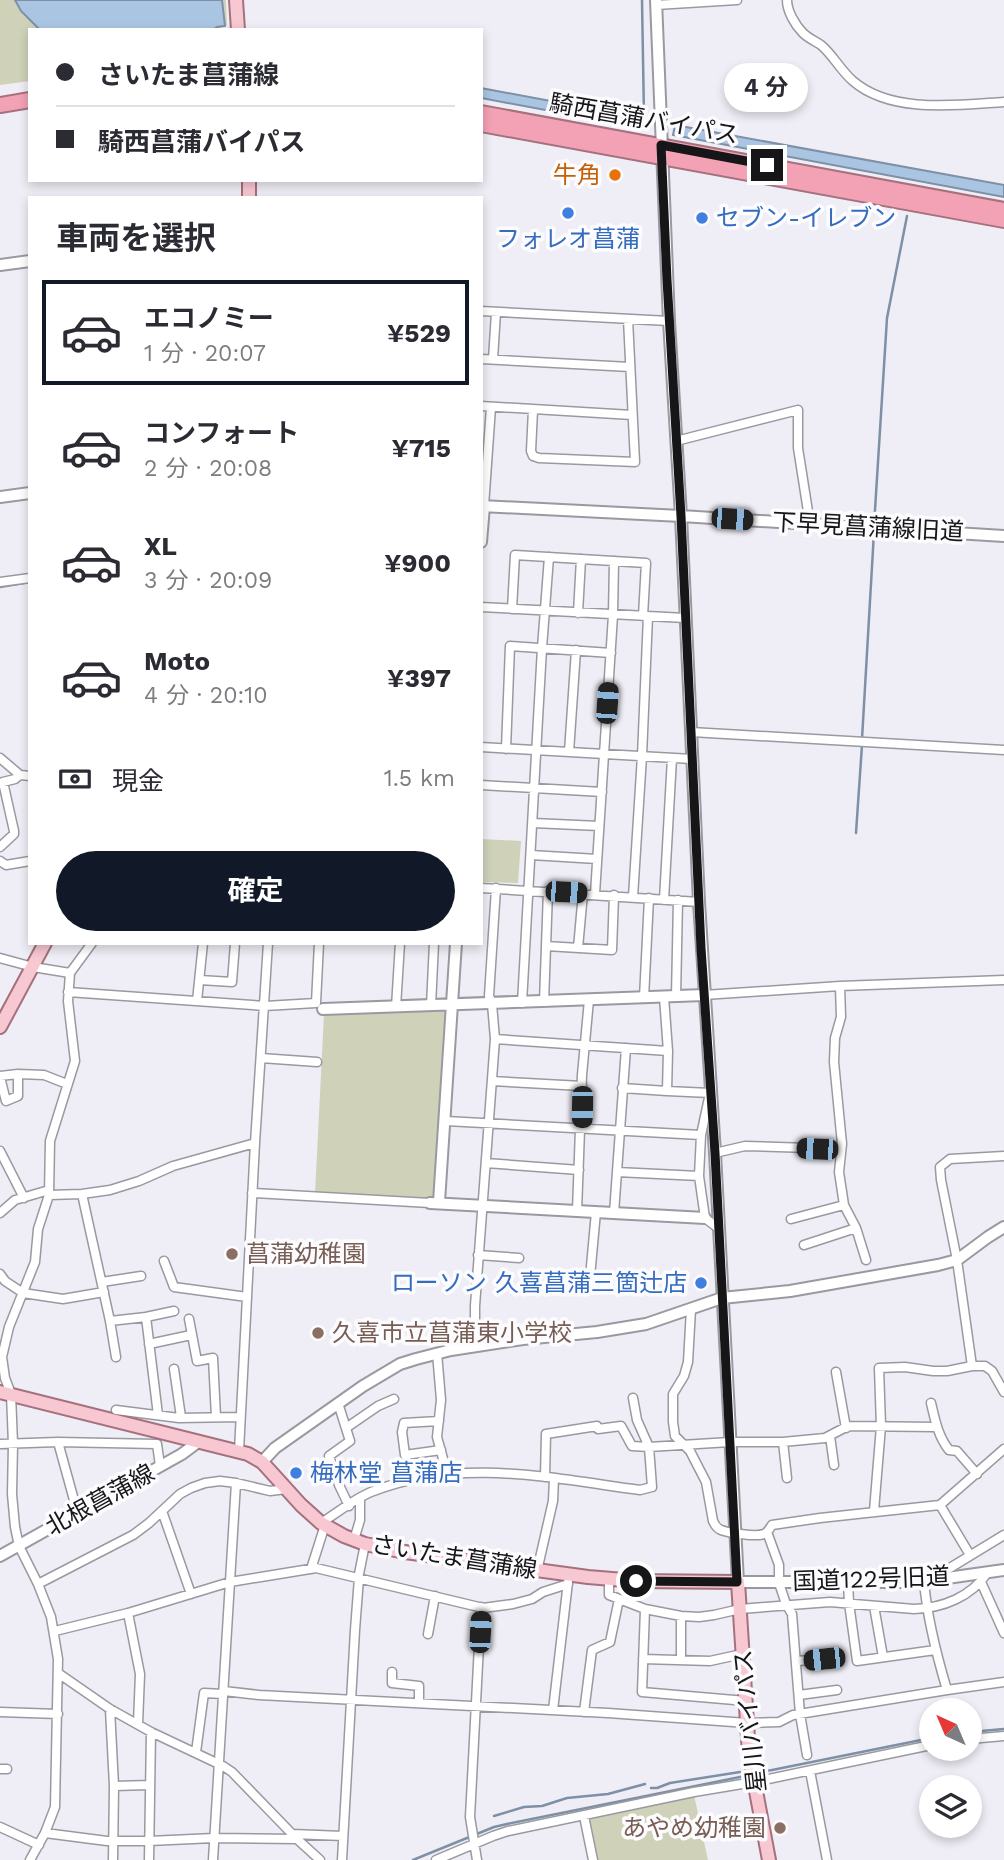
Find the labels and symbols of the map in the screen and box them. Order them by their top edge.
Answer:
callout: 4 分 [725,64,809,113]
street label: 騎西菖蒲バイパス [547,89,741,149]
route end [751,149,783,181]
place label: 牛角 [553,161,601,189]
marker: 牛角 [607,167,623,183]
place label: セブン-イレブン [716,204,896,232]
marker: フォレオ菖蒲 [560,205,576,221]
marker: セブン-イレブン [694,210,710,226]
place label: フォレオ菖蒲 [496,225,640,253]
car [711,507,754,531]
street label: 下早見菖蒲線旧道 [771,508,965,546]
car [596,681,619,725]
car [545,880,588,904]
car [572,1086,593,1128]
car [796,1138,839,1160]
place label: 菖蒲幼稚園 [246,1240,366,1268]
marker: 菖蒲幼稚園 [224,1246,240,1262]
place label: ローソン 久喜菖蒲三箇辻店 [391,1269,687,1297]
marker: ローソン 久喜菖蒲三箇辻店 [693,1275,709,1291]
place label: 久喜市立菖蒲東小学校 [332,1319,572,1347]
marker: 久喜市立菖蒲東小学校 [310,1325,326,1341]
street label: 北根菖蒲線 [41,1459,159,1541]
place label: 梅林堂 菖蒲店 [310,1459,462,1487]
marker: 梅林堂 菖蒲店 [288,1465,304,1481]
street label: さいたま菖蒲線 [369,1530,539,1584]
street label: 国道122号旧道 [792,1562,950,1596]
route start [620,1565,652,1597]
car [469,1610,492,1654]
car [803,1646,846,1672]
street label: 星川バイパス [729,1648,771,1794]
north arrow [919,1698,982,1760]
place label: あやめ幼稚園 [622,1814,766,1842]
marker: あやめ幼稚園 [772,1820,788,1836]

